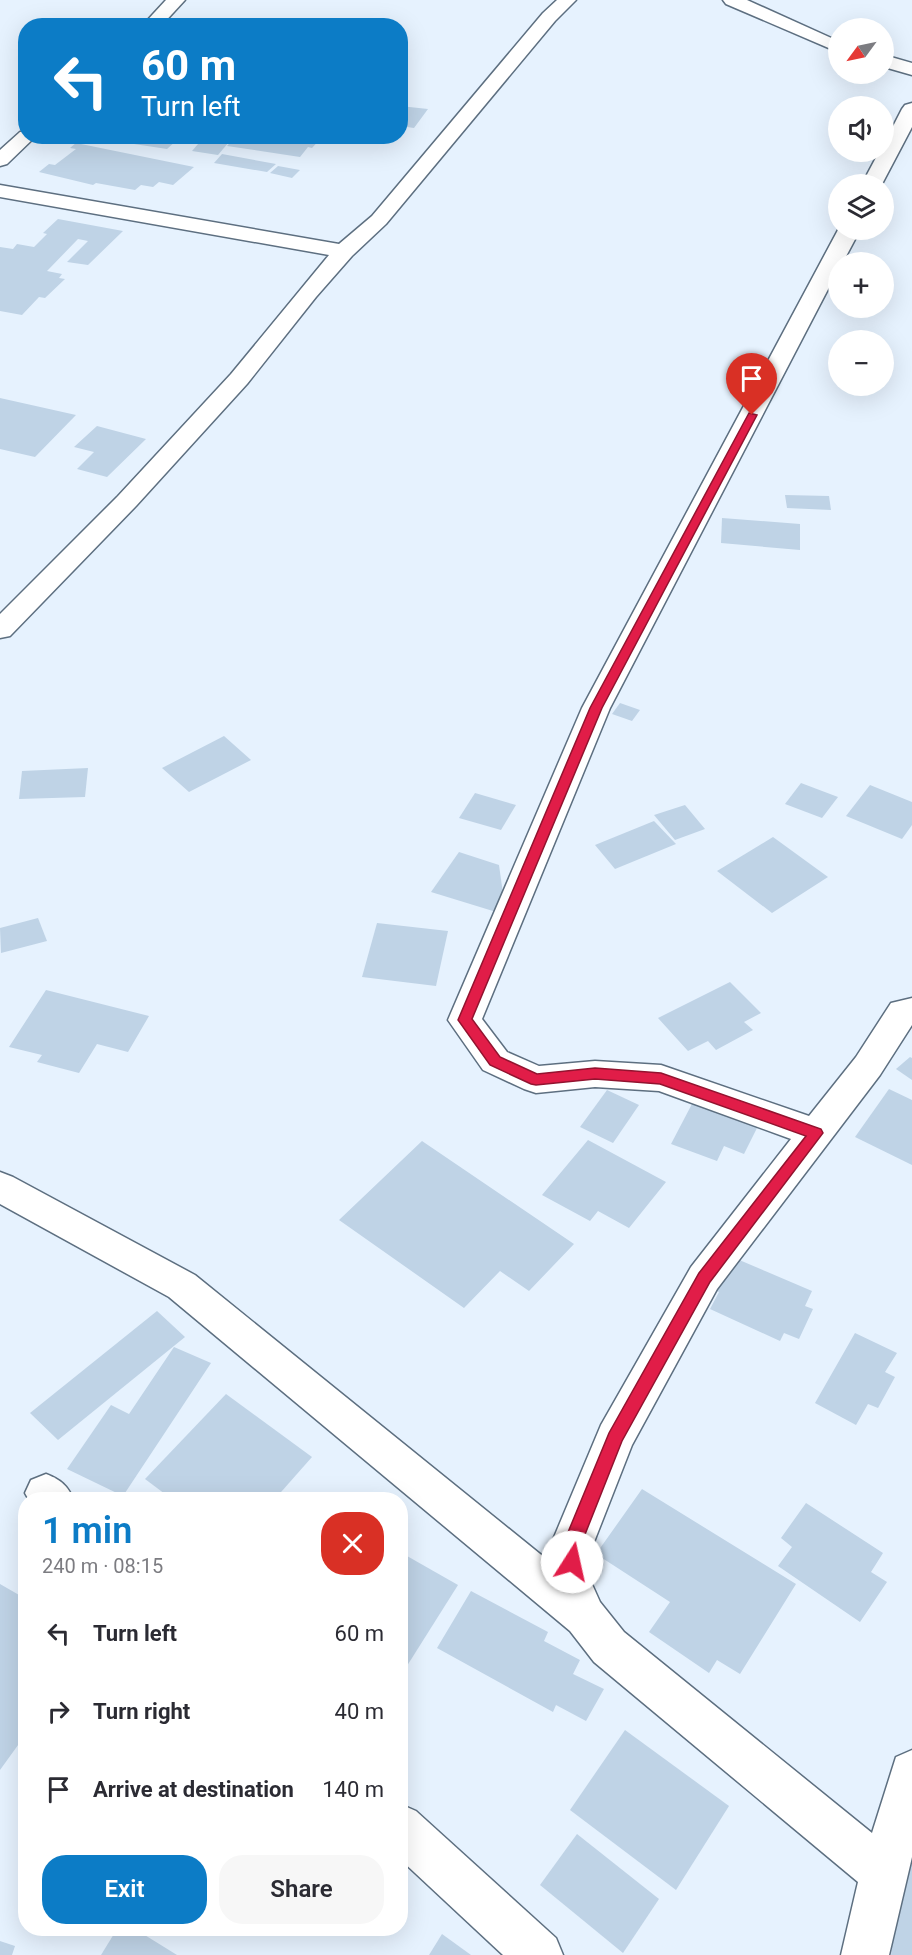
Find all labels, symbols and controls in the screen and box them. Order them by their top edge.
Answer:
north arrow [828,18,894,84]
map controls [828,18,894,396]
text: 60 m [141,41,236,90]
icon: left [42,42,120,120]
text: Turn left [141,91,241,123]
button: sound [828,96,894,162]
button: layers [828,174,894,240]
button: + [828,252,894,318]
button: − [828,330,894,396]
pin [726,353,777,415]
icon: arrive [735,362,768,395]
text: 1 min [42,1510,132,1552]
button: close [321,1512,384,1575]
position arrow [540,1530,604,1594]
text: 240 m · 08:15 [42,1554,163,1578]
icon: left [42,1617,75,1650]
text: Turn left [93,1621,177,1646]
text: 60 m [335,1621,384,1646]
icon: right [42,1695,75,1728]
text: Turn right [93,1699,190,1724]
text: 40 m [335,1699,384,1724]
icon: arrive [42,1773,75,1806]
text: Arrive at destination [93,1777,294,1802]
text: 140 m [322,1777,384,1802]
button: Exit [42,1855,207,1924]
button: Share [219,1855,384,1924]

